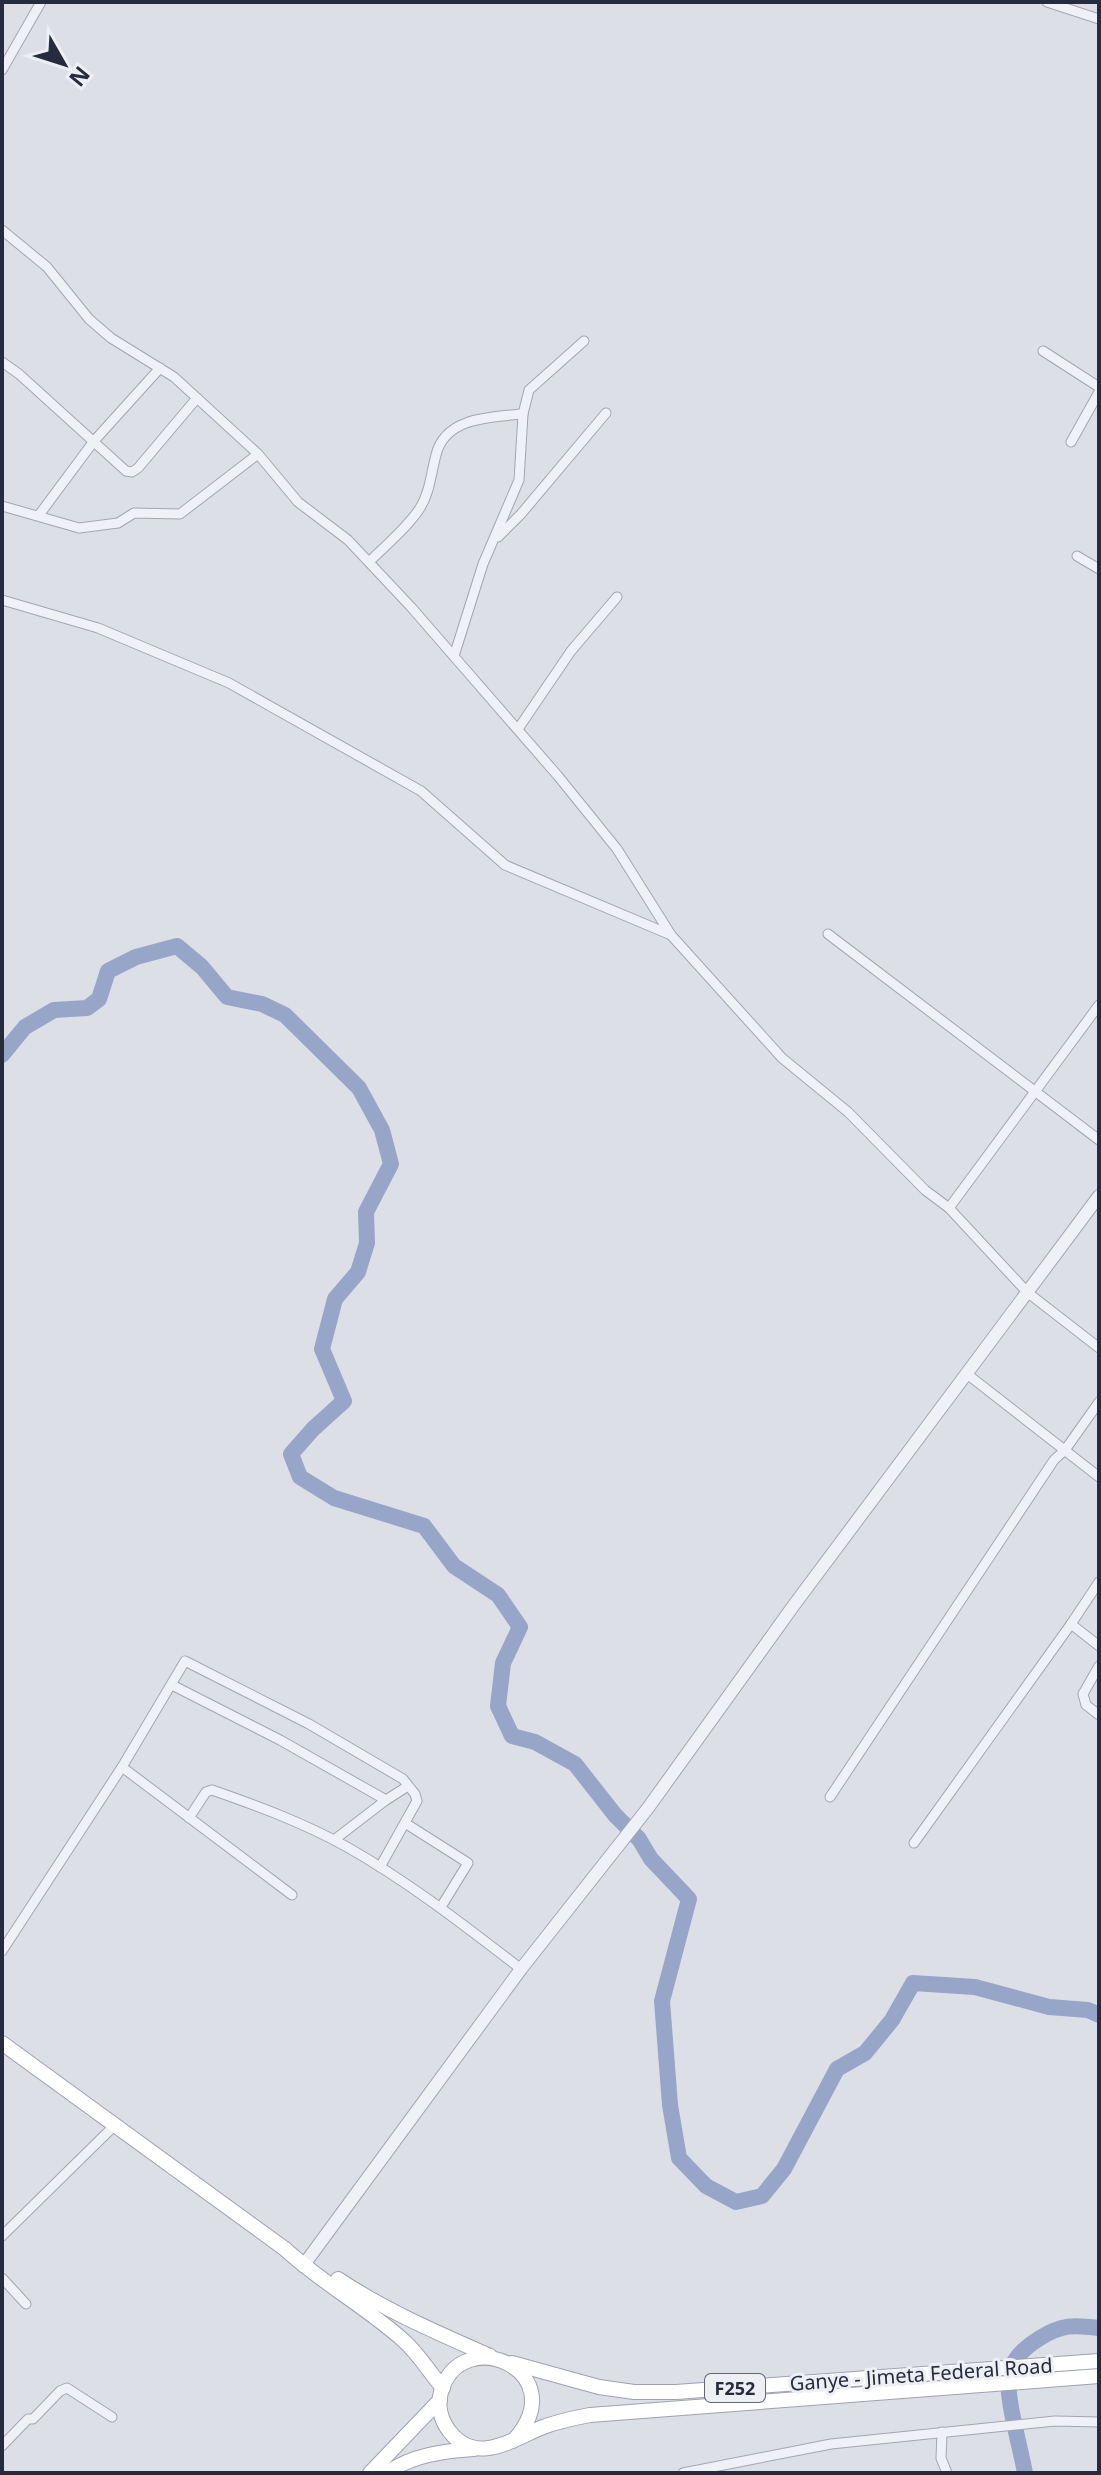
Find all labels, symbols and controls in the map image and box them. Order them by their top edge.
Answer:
north arrow [24,24,104,104]
text: N [63,61,98,94]
street label: Ganye - Jimeta Federal Road [789,2351,1053,2397]
road number: F252 [705,2374,765,2402]

